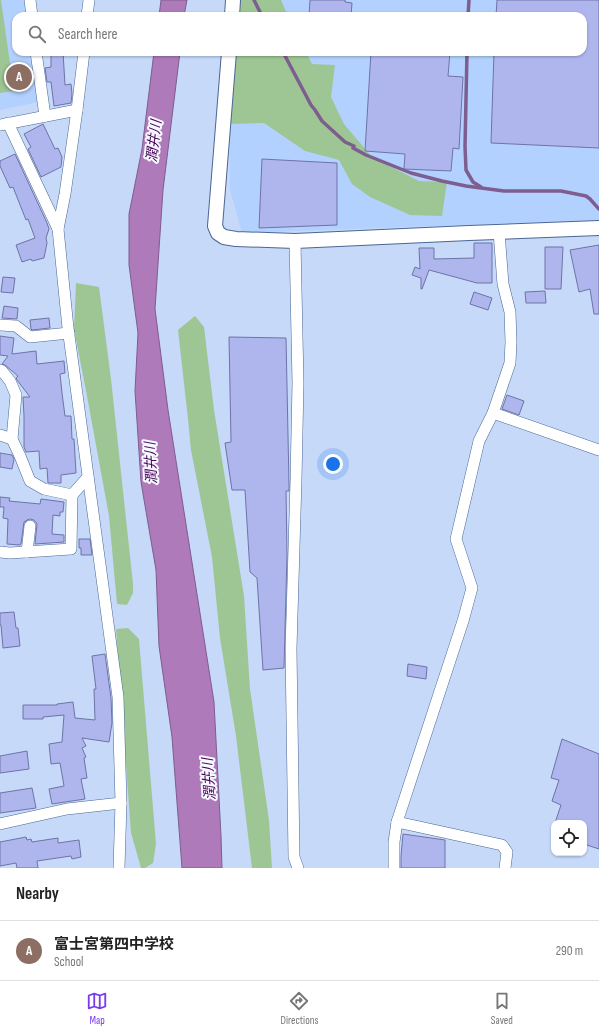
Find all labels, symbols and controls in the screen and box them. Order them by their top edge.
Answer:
search box [12,12,587,56]
icon: search [26,23,48,45]
text: Search here [58,25,118,44]
pin: A [6,62,32,92]
water label: 潤井川 [143,117,165,163]
water label: 潤井川 [141,440,161,484]
your location [323,454,343,474]
water label: 潤井川 [199,755,219,801]
map controls [551,820,587,856]
button: locate [551,820,587,856]
text: Nearby [16,884,59,904]
text: 富士宮第四中学校 [54,935,174,954]
text: A [26,943,32,959]
text: 290 m [556,943,583,959]
text: School [54,954,84,970]
tab: Map [86,990,108,1027]
tab: Directions [281,990,318,1027]
tab: Saved [491,990,513,1027]

